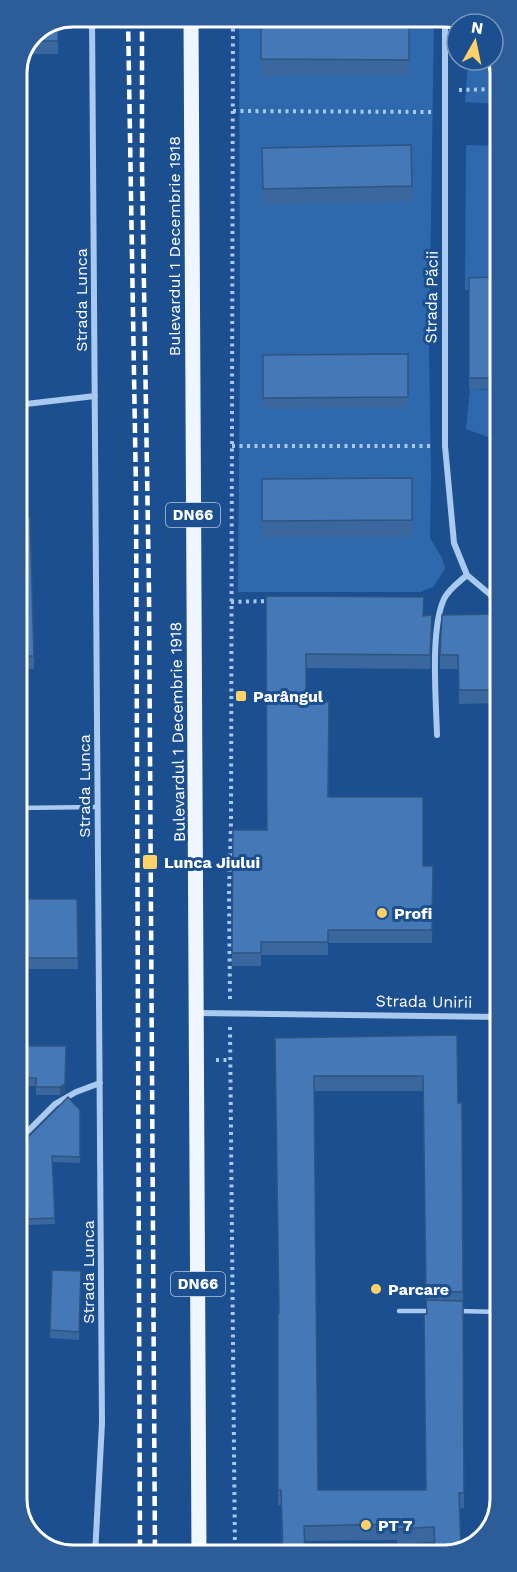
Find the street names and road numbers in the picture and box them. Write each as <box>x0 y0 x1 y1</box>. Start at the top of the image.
street label: Bulevardul 1 Decembrie 1918 <box>165 136 184 356</box>
street label: Strada Lunca <box>72 248 91 352</box>
street label: Strada Păcii <box>421 250 442 344</box>
road number: DN66 <box>166 503 220 527</box>
street label: Bulevardul 1 Decembrie 1918 <box>166 622 189 842</box>
street label: Strada Lunca <box>75 734 94 838</box>
street label: Strada Unirii <box>375 991 473 1012</box>
street label: Strada Lunca <box>79 1220 98 1324</box>
road number: DN66 <box>171 1272 225 1296</box>

